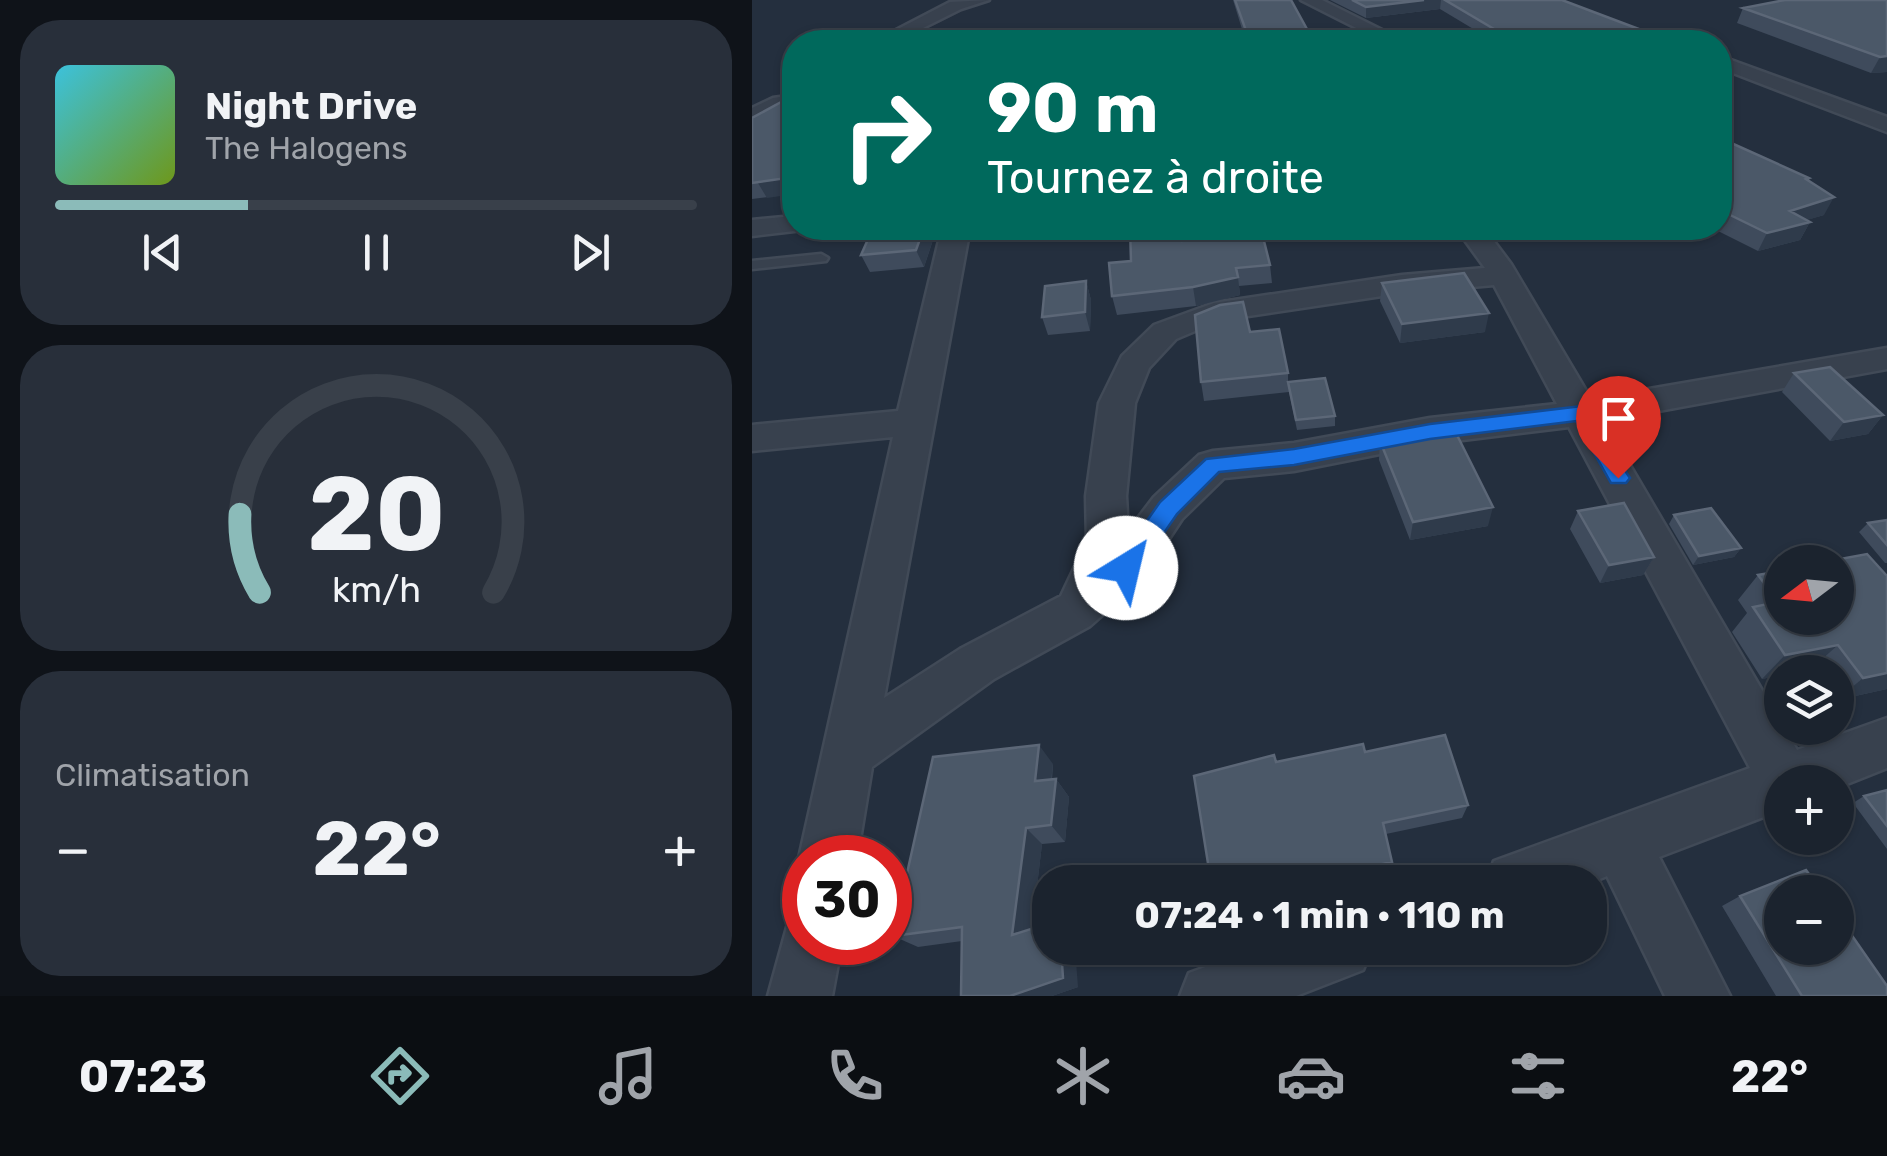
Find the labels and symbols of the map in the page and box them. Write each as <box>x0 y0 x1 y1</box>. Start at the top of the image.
pin <box>1576 376 1661 479</box>
position arrow <box>1074 516 1178 620</box>
north arrow <box>1764 545 1854 635</box>
speed limit sign: 30 <box>782 835 912 965</box>

